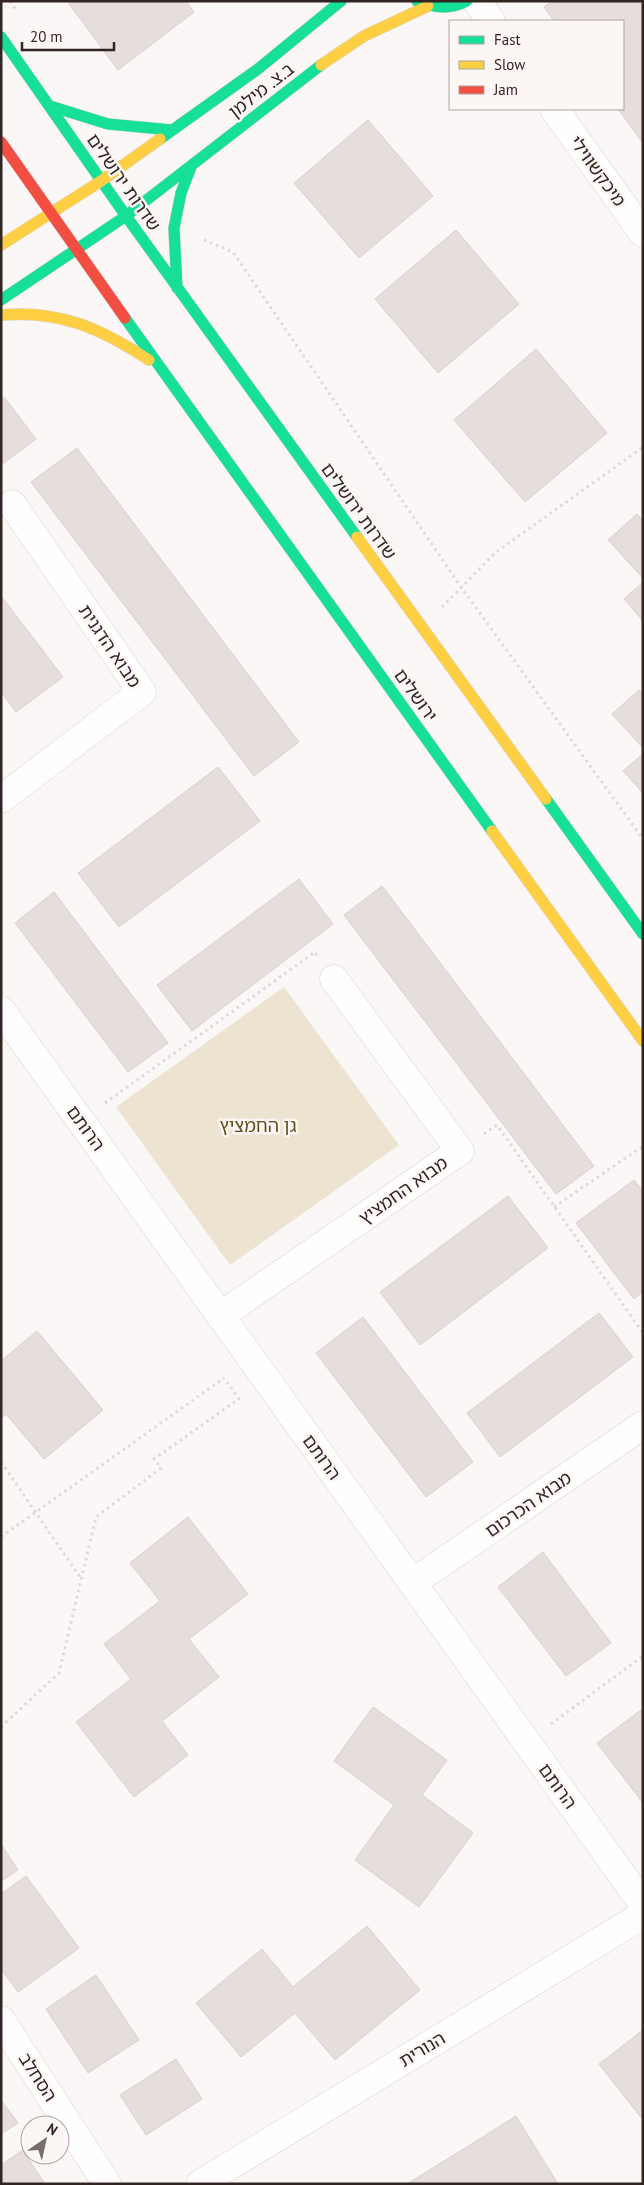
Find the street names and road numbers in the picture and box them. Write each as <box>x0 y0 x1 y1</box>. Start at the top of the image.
street label: ב.צ. מילמן <box>224 57 298 123</box>
street label: שדרות ירושלים <box>82 129 166 235</box>
street label: מיכקשווילי <box>565 131 631 211</box>
street label: שדרות ירושלים <box>316 458 402 564</box>
street label: מבוא הדגנית <box>74 600 146 692</box>
street label: ירושלים <box>389 664 443 726</box>
street label: הרותם <box>62 1101 110 1155</box>
street label: מבוא החמציץ <box>354 1151 452 1229</box>
street label: הרותם <box>298 1430 346 1484</box>
street label: מבוא הכרכום <box>480 1466 576 1542</box>
street label: הרותם <box>534 1759 582 1813</box>
street label: הנורית <box>395 2026 449 2072</box>
street label: הסחלב <box>14 2048 62 2106</box>

